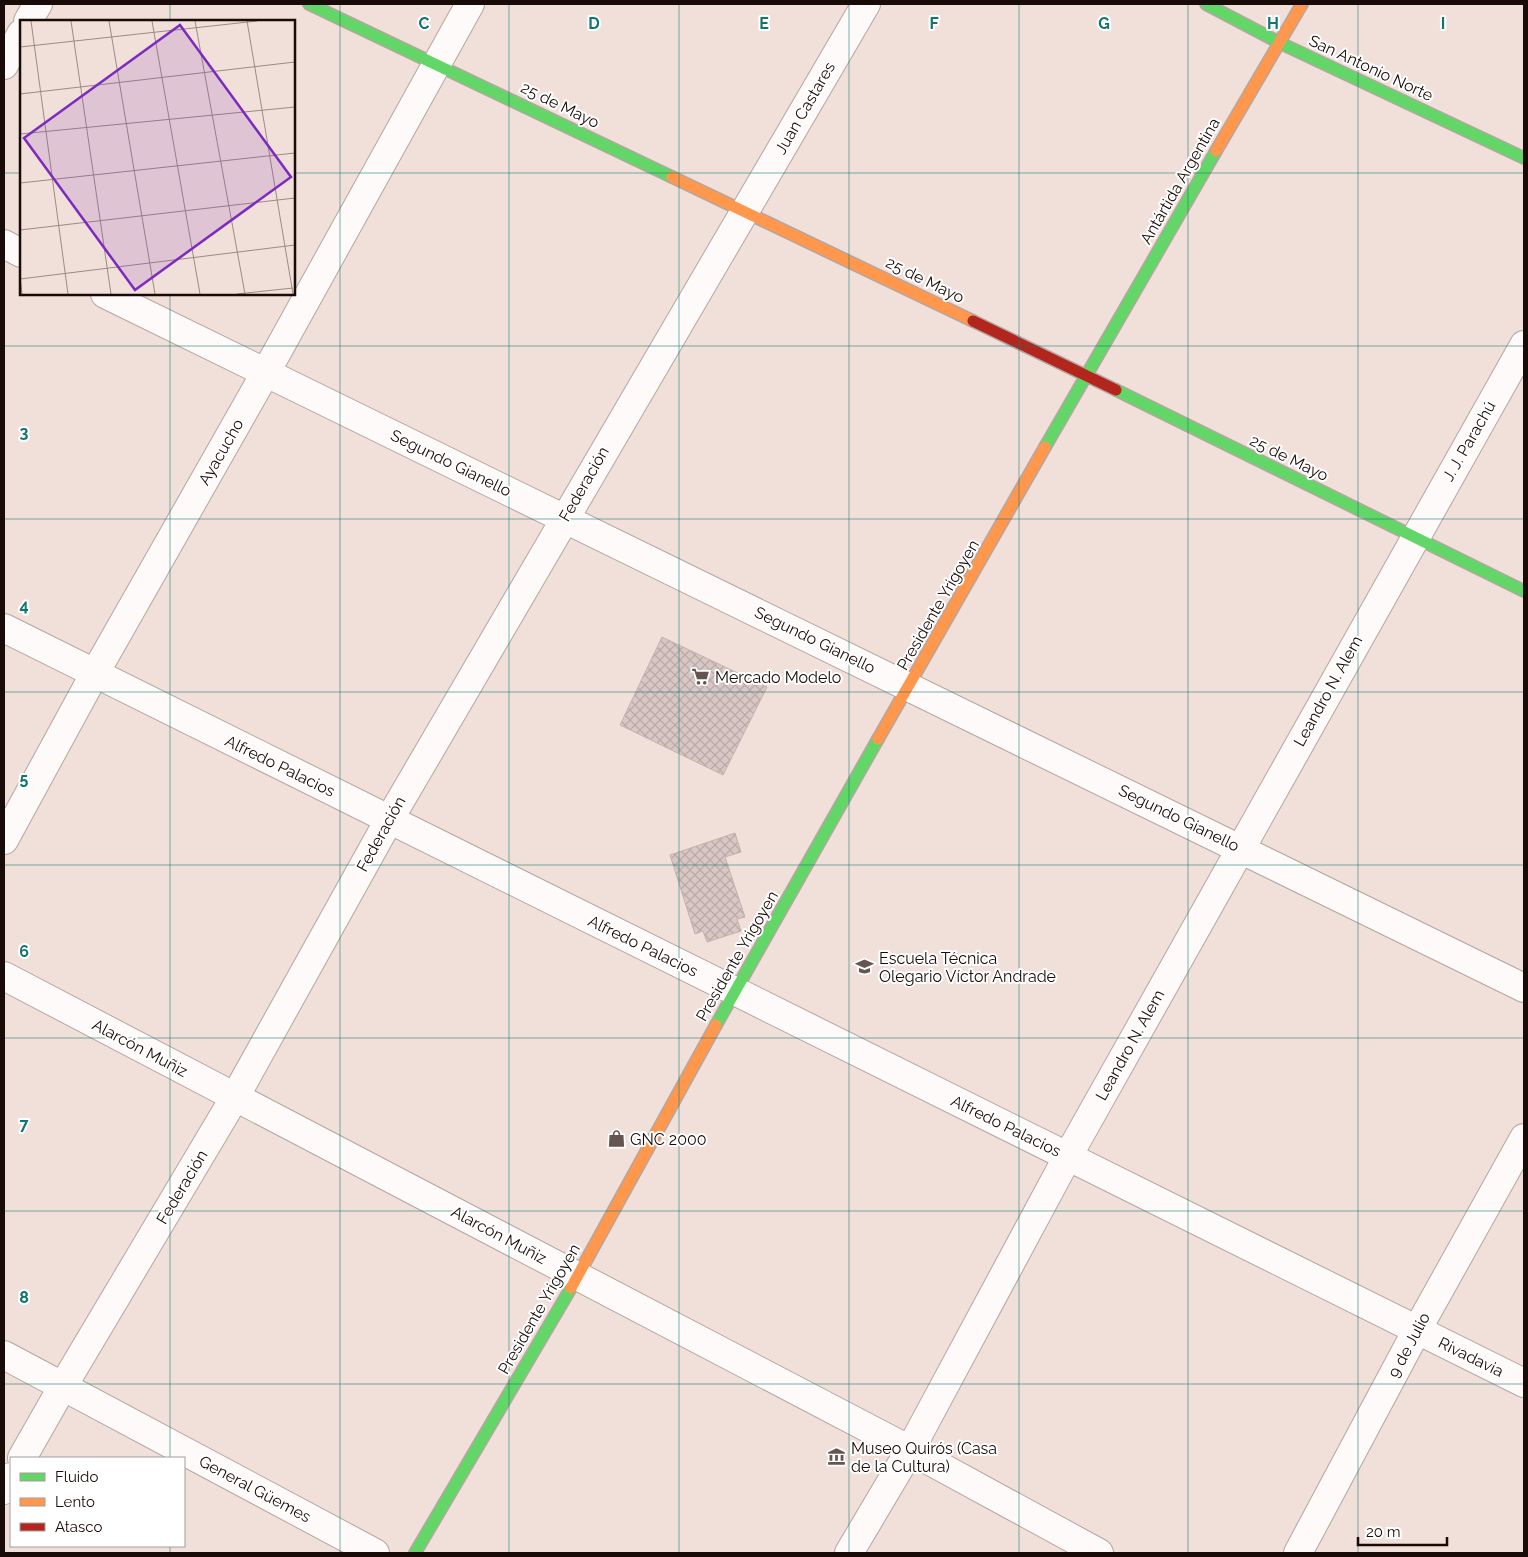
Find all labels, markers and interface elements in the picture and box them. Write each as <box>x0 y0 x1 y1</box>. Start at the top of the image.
text: C <box>419 14 430 33</box>
text: D <box>588 14 600 33</box>
text: E <box>759 14 769 33</box>
text: F <box>929 14 939 33</box>
text: G <box>1098 14 1110 33</box>
text: H <box>1267 14 1279 33</box>
text: I <box>1441 14 1445 33</box>
inset map <box>20 20 295 295</box>
street label: San Antonio Norte <box>1306 31 1436 105</box>
street label: Juan Castares <box>771 58 839 157</box>
street label: 25 de Mayo <box>518 78 602 132</box>
street label: Antártida Argentina <box>1136 115 1224 247</box>
street label: 25 de Mayo <box>883 253 967 307</box>
street label: J. J. Parachú <box>1438 398 1500 484</box>
street label: Ayacucho <box>194 415 248 489</box>
text: 3 <box>20 423 29 442</box>
street label: Segundo Gianello <box>388 426 514 500</box>
street label: 25 de Mayo <box>1247 431 1331 485</box>
street label: Federación <box>555 443 613 525</box>
street label: Presidente Yrigoyen <box>893 536 983 674</box>
text: 4 <box>19 596 29 615</box>
street label: Segundo Gianello <box>752 603 878 677</box>
street label: Leandro N. Alem <box>1290 632 1366 750</box>
supermarket icon: Mercado Modelo <box>691 667 711 687</box>
place label: Mercado Modelo <box>715 668 841 687</box>
street label: Alfredo Palacios <box>222 731 338 801</box>
text: 5 <box>20 769 29 788</box>
street label: Segundo Gianello <box>1116 781 1242 855</box>
street label: Federación <box>353 793 409 875</box>
street label: Presidente Yrigoyen <box>692 887 782 1025</box>
street label: Alfredo Palacios <box>585 911 701 981</box>
text: 6 <box>19 942 29 961</box>
place label: Escuela Técnica Olegario Víctor Andrade <box>879 949 1056 986</box>
school or university icon: Escuela Técnica Olegario Víctor Andrade <box>855 957 875 977</box>
street label: Leandro N. Alem <box>1092 986 1168 1104</box>
street label: Alarcón Muñiz <box>89 1015 191 1081</box>
street label: Alfredo Palacios <box>948 1091 1064 1161</box>
text: 7 <box>20 1115 29 1134</box>
shop icon: GNC 2000 <box>606 1129 626 1149</box>
place label: GNC 2000 <box>630 1130 707 1149</box>
street label: Federación <box>152 1147 212 1227</box>
street label: Alarcón Muñiz <box>448 1202 550 1268</box>
street label: Presidente Yrigoyen <box>494 1240 584 1378</box>
text: 8 <box>19 1288 29 1307</box>
street label: 9 de Julio <box>1384 1309 1434 1381</box>
street label: Rivadavia <box>1435 1333 1507 1381</box>
place label: Museo Quirós (Casa de la Cultura) <box>851 1439 997 1476</box>
museum icon: Museo Quirós (Casa de la Cultura) <box>827 1447 847 1467</box>
street label: General Güemes <box>196 1452 314 1527</box>
legend <box>10 1457 185 1547</box>
text: Fluido <box>55 1468 98 1486</box>
text: Lento <box>55 1493 95 1511</box>
scale bar <box>1358 1514 1447 1546</box>
text: Atasco <box>55 1518 102 1536</box>
text: 20 m <box>1366 1523 1401 1541</box>

